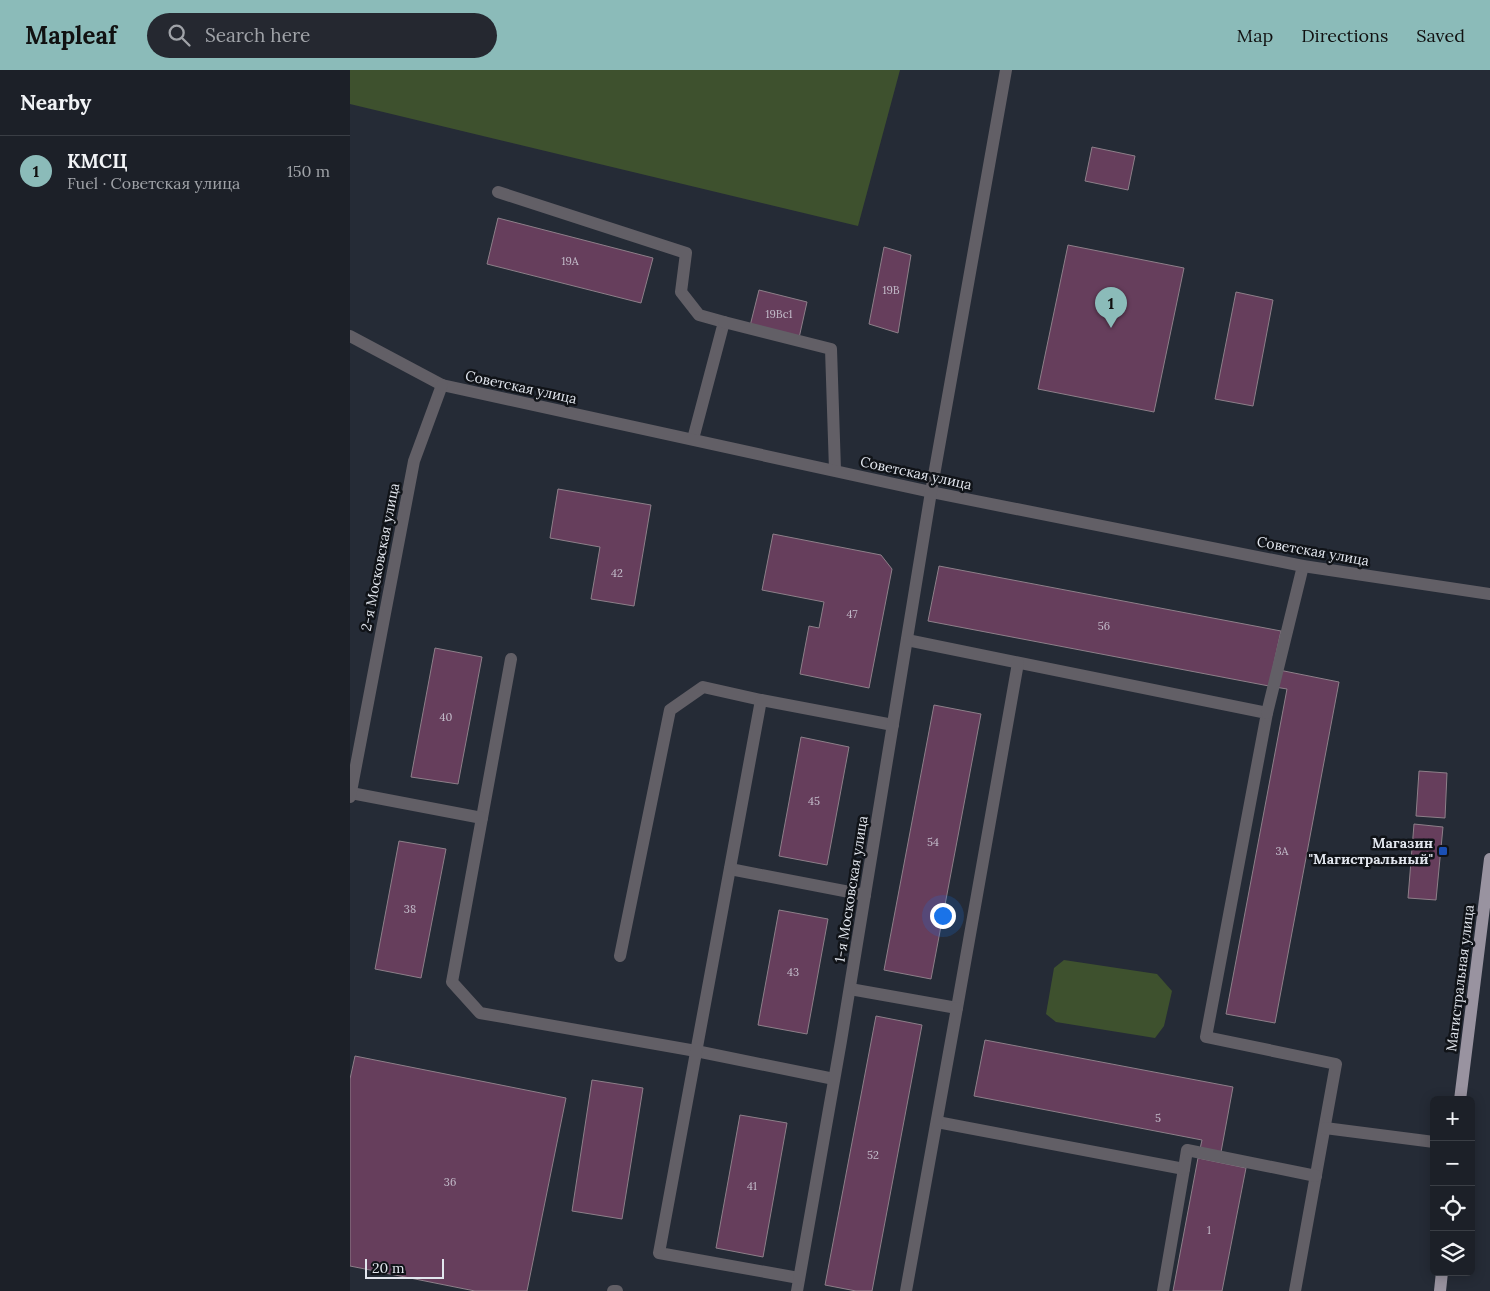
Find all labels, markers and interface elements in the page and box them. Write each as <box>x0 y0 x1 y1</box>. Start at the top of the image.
search box <box>147 13 497 58</box>
text: Mapleaf <box>25 20 117 51</box>
icon: search <box>165 21 193 49</box>
text: Search here <box>205 23 310 47</box>
text: Map <box>1237 24 1273 47</box>
text: Directions <box>1301 24 1388 47</box>
text: Saved <box>1416 24 1465 47</box>
text: Nearby <box>20 89 91 116</box>
text: КМСЦ <box>67 149 128 173</box>
text: 1 <box>33 161 39 181</box>
text: 150 m <box>287 161 330 181</box>
text: Fuel · Советская улица <box>67 173 240 193</box>
house number: 19А <box>561 254 580 268</box>
house number: 19В <box>882 283 900 297</box>
pin: 1 <box>1095 287 1127 328</box>
house number: 19Вс1 <box>765 307 793 321</box>
street label: Советская улица <box>464 366 578 408</box>
street label: Советская улица <box>859 452 973 494</box>
street label: 2-я Московская улица <box>357 481 403 633</box>
street label: Советская улица <box>1256 532 1370 570</box>
house number: 42 <box>611 566 623 580</box>
house number: 47 <box>846 607 858 621</box>
house number: 56 <box>1098 619 1110 633</box>
house number: 40 <box>440 710 453 724</box>
house number: 45 <box>808 794 820 808</box>
street label: 1-я Московская улица <box>831 814 871 964</box>
place label: Магазин "Магистральный" <box>1309 834 1433 868</box>
house number: 54 <box>927 835 939 849</box>
house number: 3А <box>1275 844 1290 858</box>
marker: Магазин "Магистральный" <box>1437 845 1449 857</box>
house number: 38 <box>404 902 416 916</box>
your location <box>930 903 956 929</box>
street label: Магистральная улица <box>1442 904 1478 1052</box>
house number: 43 <box>787 965 799 979</box>
map controls <box>1430 1096 1475 1276</box>
button: + <box>1430 1096 1475 1141</box>
house number: 5 <box>1155 1111 1161 1125</box>
button: − <box>1430 1141 1475 1186</box>
house number: 52 <box>867 1148 879 1162</box>
house number: 36 <box>444 1175 456 1189</box>
house number: 41 <box>747 1179 757 1193</box>
button: locate <box>1430 1186 1475 1231</box>
house number: 1 <box>1207 1223 1211 1237</box>
button: layers <box>1430 1231 1475 1276</box>
scale bar <box>365 1256 444 1279</box>
text: 20 m <box>372 1259 404 1277</box>

